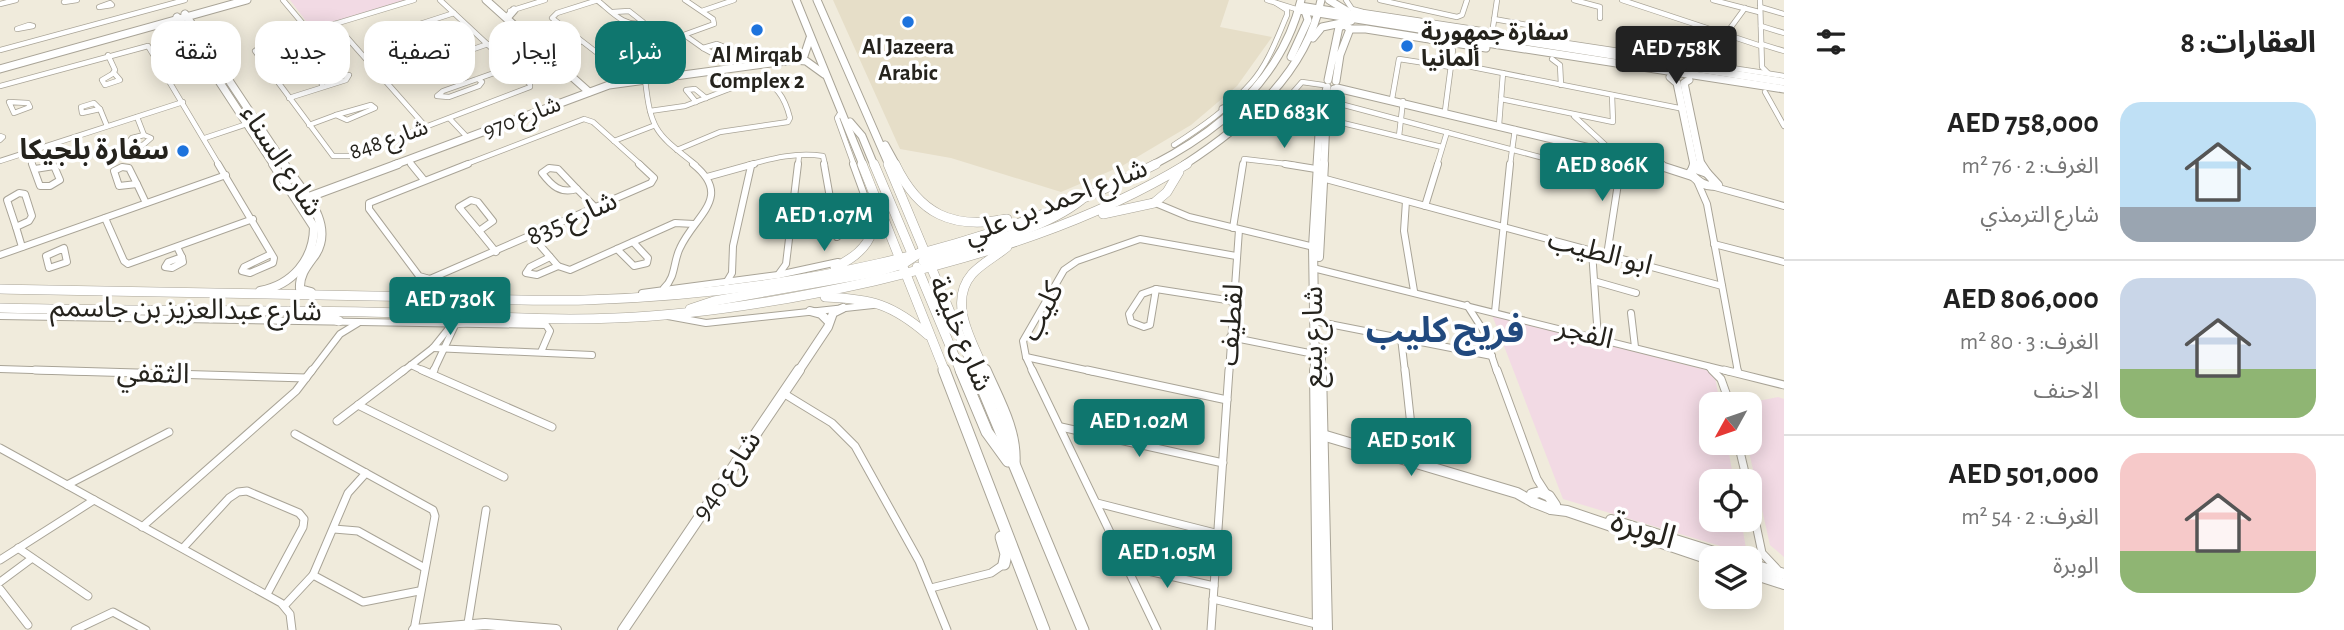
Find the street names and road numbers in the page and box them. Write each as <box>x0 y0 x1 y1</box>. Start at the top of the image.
street label: شارع 970 <box>480 93 565 147</box>
street label: شارع السناء <box>231 100 327 224</box>
street label: شارع 848 <box>347 116 433 168</box>
street label: شارع احمد بن علي <box>961 154 1153 255</box>
street label: شارع 835 <box>523 187 623 256</box>
street label: ابو الطيب <box>1544 226 1655 281</box>
street label: شارع خليفة <box>919 272 997 398</box>
street label: كليب <box>1017 278 1069 346</box>
street label: لقطيف <box>1215 283 1249 367</box>
street label: شارع ينبع <box>1300 286 1333 388</box>
street label: شارع عبدالعزيز بن جاسمم <box>50 294 322 332</box>
street label: الفجر <box>1553 313 1616 355</box>
street label: الثقفي <box>116 359 190 395</box>
street label: شارع 940 <box>687 426 771 528</box>
street label: الوبرة <box>1606 505 1679 556</box>

